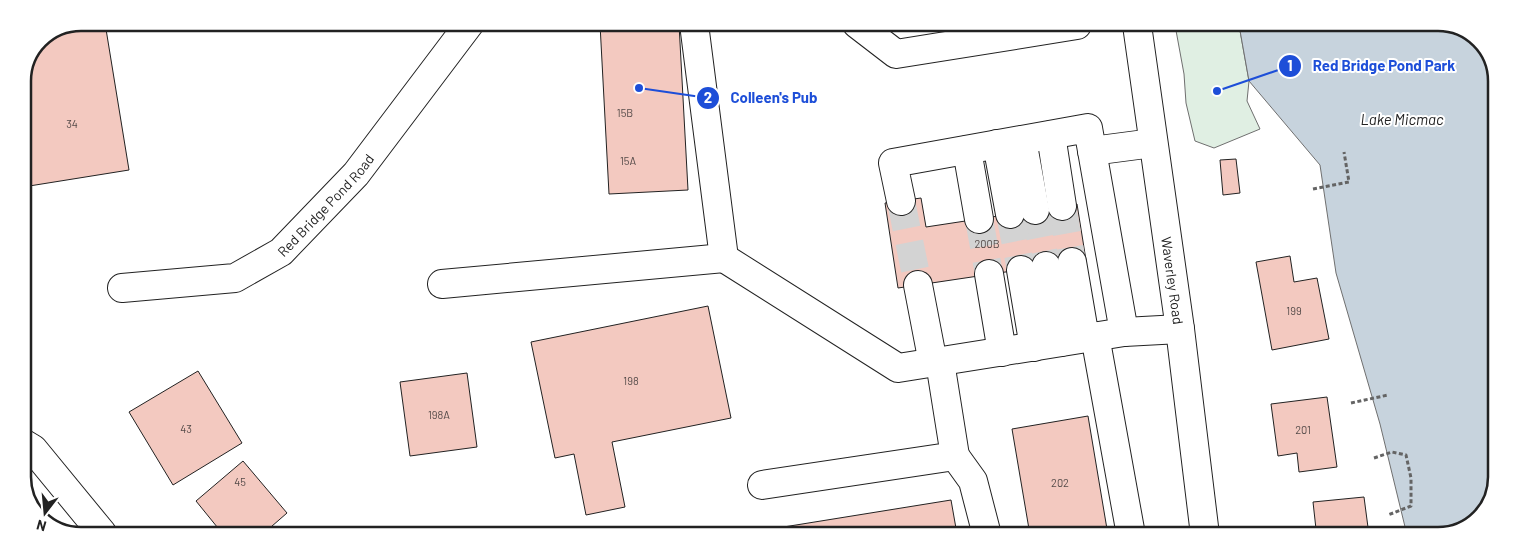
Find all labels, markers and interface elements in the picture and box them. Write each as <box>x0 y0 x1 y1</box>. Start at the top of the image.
callout: Red Bridge Pond Park <box>1278 51 1465 81</box>
text: 1 <box>1287 56 1293 74</box>
text: Red Bridge Pond Park <box>1313 56 1455 74</box>
callout: Colleen's Pub <box>696 83 828 113</box>
text: 2 <box>704 88 712 106</box>
text: Colleen's Pub <box>730 88 818 106</box>
house number: 15B <box>617 106 633 119</box>
water label: Lake Micmac <box>1360 110 1444 128</box>
house number: 34 <box>66 117 78 130</box>
street label: Red Bridge Pond Road <box>273 150 377 260</box>
house number: 15A <box>620 154 636 167</box>
street label: Waverley Road <box>1159 235 1188 325</box>
house number: 200B <box>974 237 1000 250</box>
house number: 199 <box>1286 304 1302 317</box>
house number: 198 <box>623 374 639 387</box>
house number: 198A <box>428 408 450 421</box>
house number: 43 <box>180 422 192 435</box>
house number: 201 <box>1295 423 1311 436</box>
house number: 45 <box>234 475 246 488</box>
house number: 202 <box>1051 476 1069 489</box>
north arrow <box>20 488 70 538</box>
text: N <box>34 517 48 535</box>

